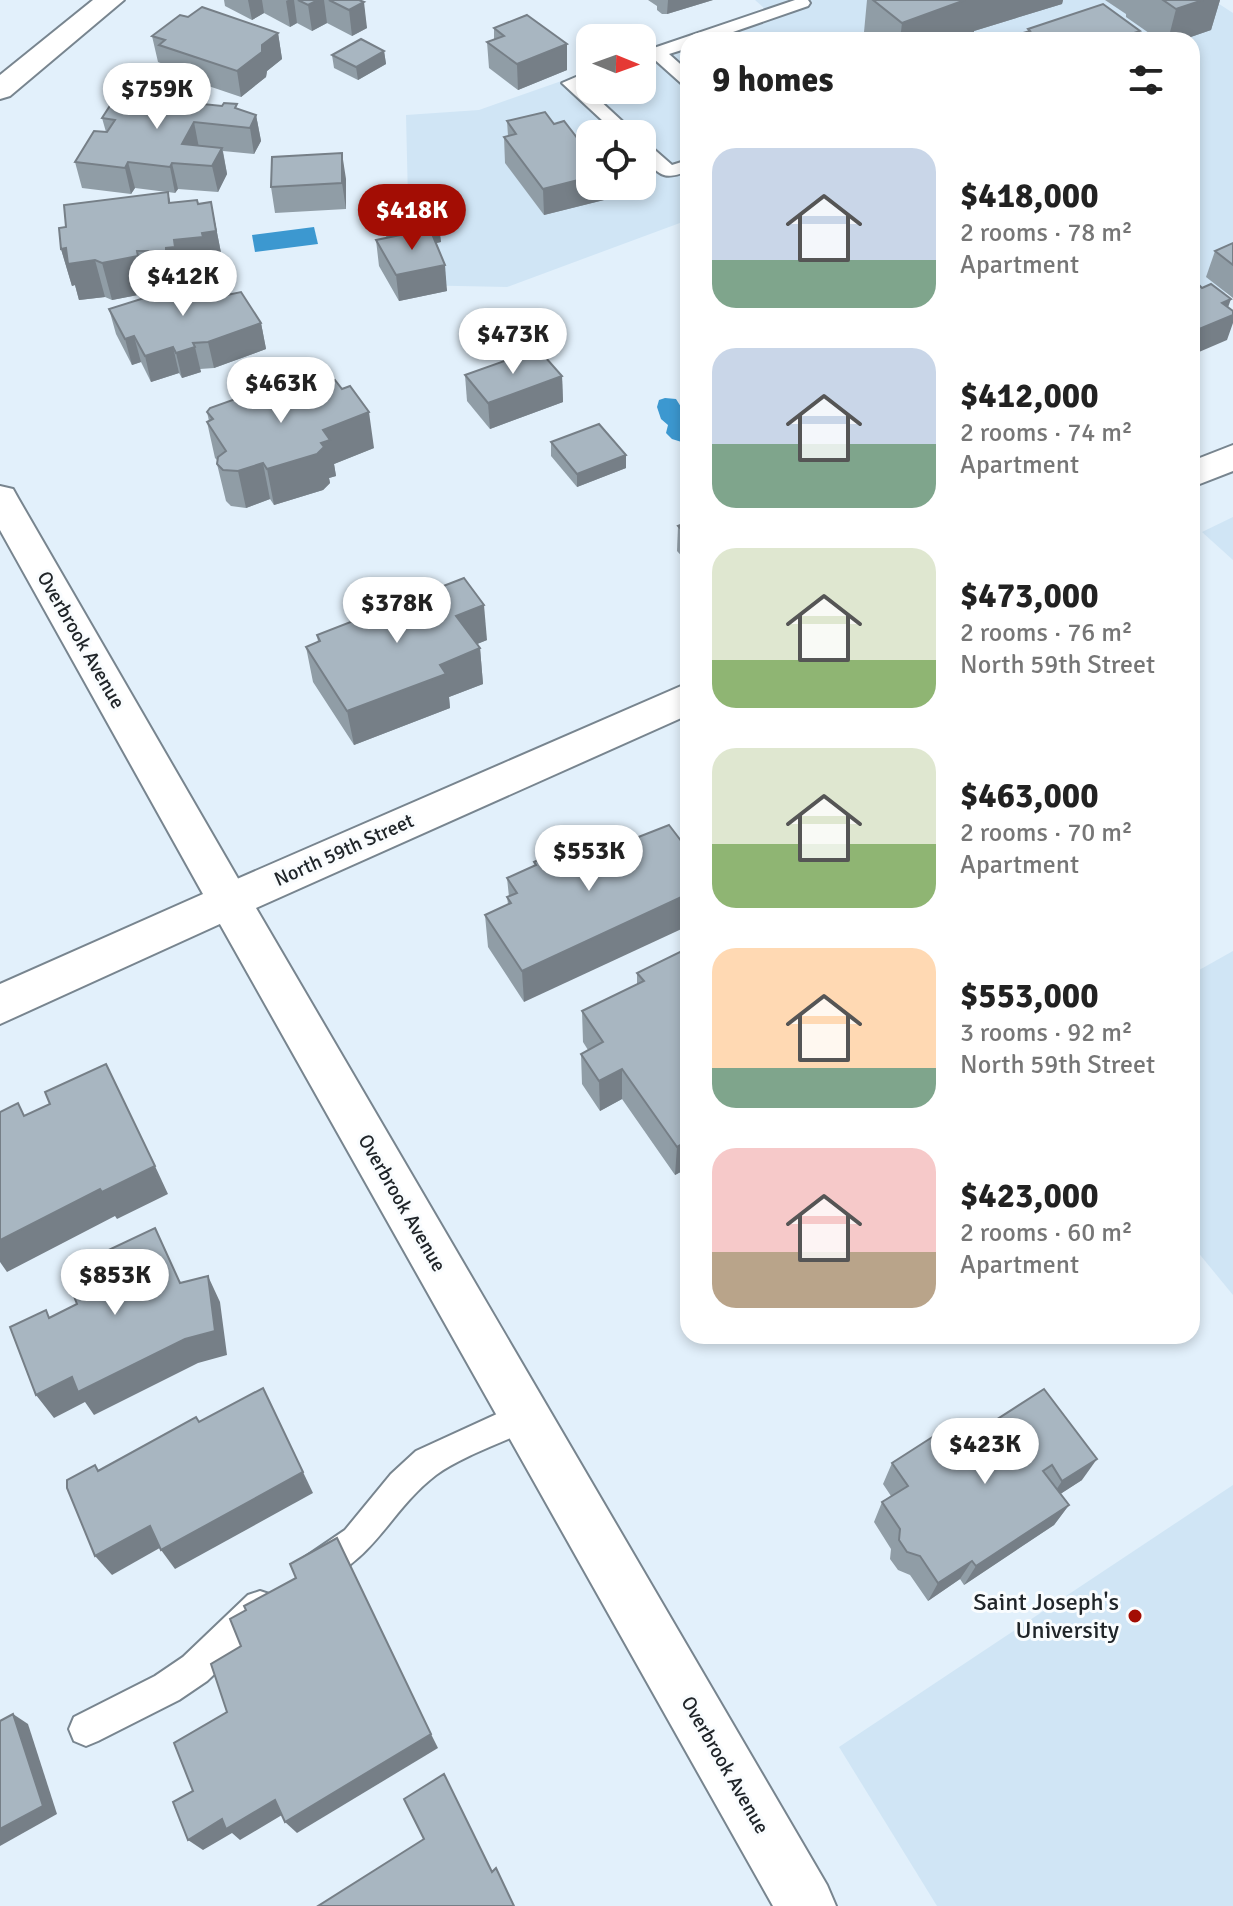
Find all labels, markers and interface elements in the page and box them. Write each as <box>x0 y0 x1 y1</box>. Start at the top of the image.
north arrow <box>576 24 656 104</box>
map controls <box>576 24 656 200</box>
icon: filters <box>1124 58 1168 102</box>
text: 9 homes <box>712 59 833 101</box>
pin: $759K <box>101 63 213 131</box>
text: $759K <box>121 73 193 105</box>
button: locate <box>576 120 656 200</box>
text: $418,000 <box>960 175 1099 217</box>
icon: home <box>776 180 872 276</box>
pin: $418K <box>356 184 468 252</box>
text: $418K <box>376 194 448 226</box>
text: 2 rooms · 78 m² <box>960 217 1133 249</box>
text: Apartment <box>960 249 1079 281</box>
pin: $412K <box>127 250 239 318</box>
text: $412K <box>147 260 219 292</box>
pin: $473K <box>457 308 569 376</box>
text: $473K <box>477 318 549 350</box>
pin: $463K <box>225 357 337 425</box>
text: $463K <box>245 367 317 399</box>
text: $412,000 <box>960 375 1099 417</box>
icon: home <box>776 380 872 476</box>
text: 2 rooms · 74 m² <box>960 417 1133 449</box>
text: Apartment <box>960 449 1079 481</box>
street label: Overbrook Avenue <box>32 567 130 713</box>
text: $473,000 <box>960 575 1099 617</box>
pin: $378K <box>341 577 453 645</box>
icon: home <box>776 580 872 676</box>
text: $378K <box>361 587 433 619</box>
text: 2 rooms · 76 m² <box>960 617 1133 649</box>
text: North 59th Street <box>960 649 1155 681</box>
text: $463,000 <box>960 775 1099 817</box>
icon: home <box>776 780 872 876</box>
street label: North 59th Street <box>270 808 418 892</box>
text: 2 rooms · 70 m² <box>960 817 1133 849</box>
pin: $553K <box>533 825 645 893</box>
text: $553K <box>553 835 625 867</box>
text: Apartment <box>960 849 1079 881</box>
text: $553,000 <box>960 975 1099 1017</box>
icon: home <box>776 980 872 1076</box>
text: 3 rooms · 92 m² <box>960 1017 1133 1049</box>
text: North 59th Street <box>960 1049 1155 1081</box>
street label: Overbrook Avenue <box>353 1130 451 1276</box>
text: $423,000 <box>960 1175 1099 1217</box>
icon: home <box>776 1180 872 1276</box>
text: 2 rooms · 60 m² <box>960 1217 1133 1249</box>
pin: $853K <box>59 1249 171 1317</box>
text: Apartment <box>960 1249 1079 1281</box>
text: $853K <box>79 1259 151 1291</box>
pin: $423K <box>929 1418 1041 1486</box>
text: $423K <box>949 1428 1021 1460</box>
place label: Saint Joseph's University <box>973 1587 1119 1645</box>
marker: Saint Joseph's University <box>1126 1607 1144 1625</box>
street label: Overbrook Avenue <box>676 1692 774 1838</box>

